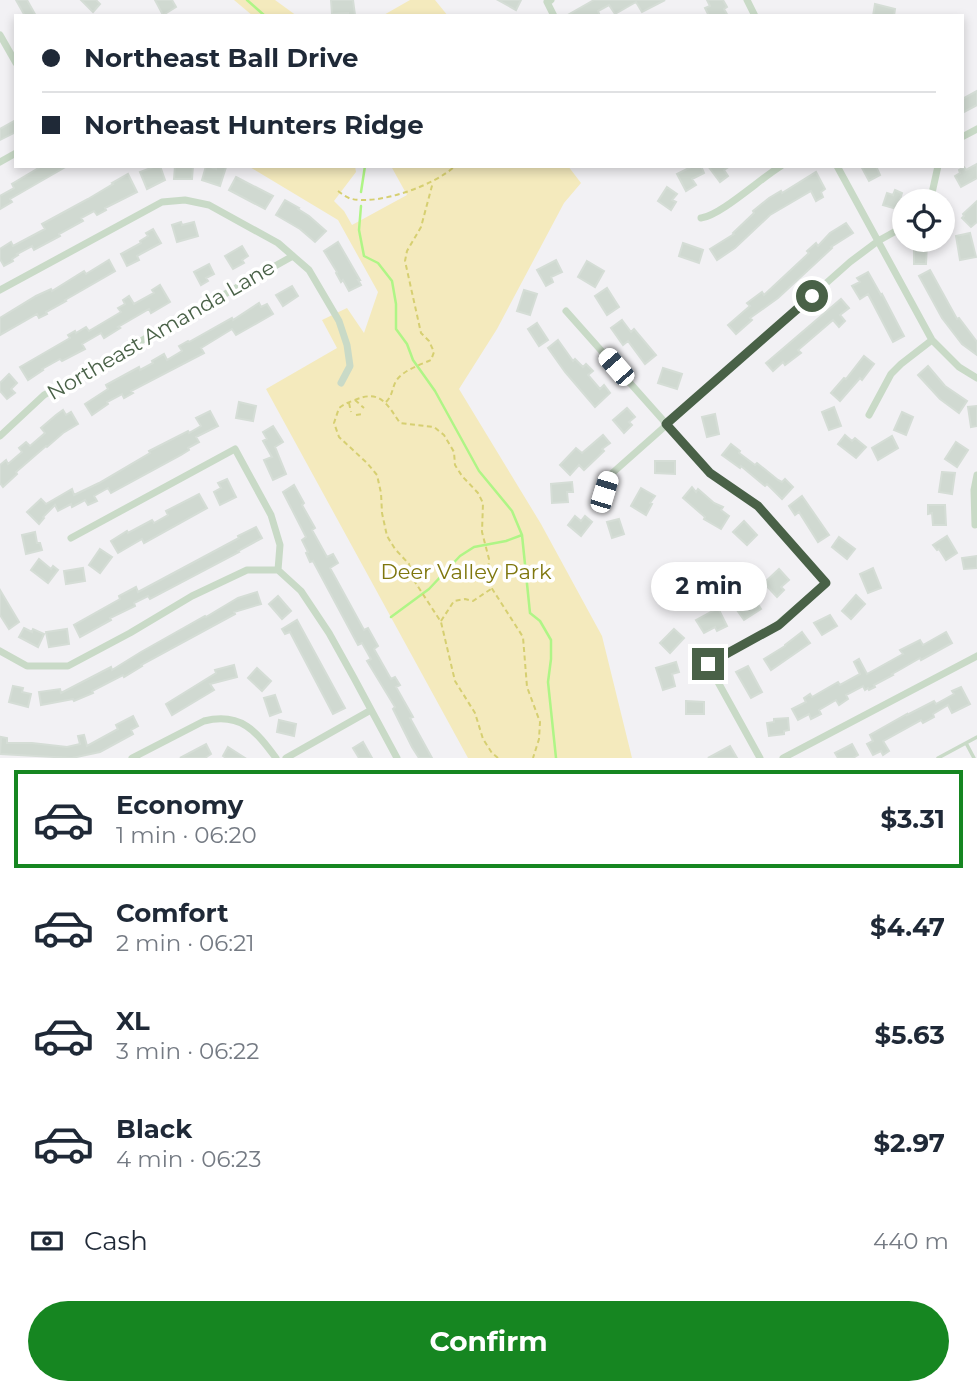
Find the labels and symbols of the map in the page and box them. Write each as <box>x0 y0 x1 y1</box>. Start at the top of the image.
street label: Northeast Amanda Lane <box>43 254 279 405</box>
route start <box>796 280 828 312</box>
car <box>595 344 638 390</box>
car <box>588 469 621 515</box>
park label: Deer Valley Park <box>380 559 552 584</box>
callout: 2 min <box>650 562 766 612</box>
route end <box>692 648 724 680</box>

